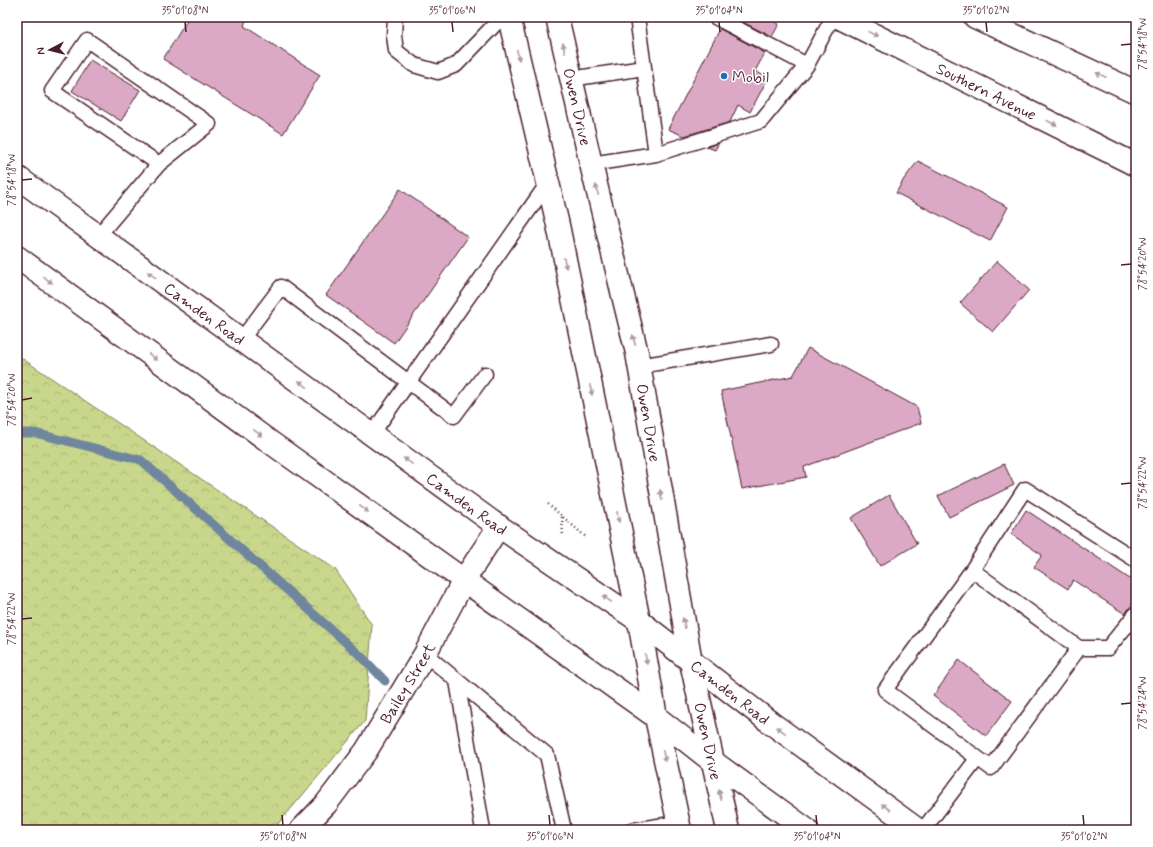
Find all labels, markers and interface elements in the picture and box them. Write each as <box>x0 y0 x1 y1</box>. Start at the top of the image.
text: 35°01'08"N <box>162 4 209 18</box>
text: 35°01'06"N <box>429 4 476 18</box>
text: 35°01'04"N <box>695 4 743 18</box>
text: 35°01'02"N <box>963 4 1010 18</box>
text: 78°54'18"W <box>1136 18 1150 70</box>
north arrow <box>30 30 70 70</box>
one-way arrow <box>867 31 879 37</box>
one-way arrow <box>560 42 566 54</box>
text: N <box>34 47 48 56</box>
one-way arrow <box>515 49 521 61</box>
street label: Southern Avenue <box>932 58 1040 126</box>
street label: Owen Drive <box>557 66 595 148</box>
place label: Mobil <box>732 67 769 88</box>
marker: Mobil <box>719 71 729 81</box>
one-way arrow <box>1095 72 1106 78</box>
one-way arrow <box>1046 120 1058 126</box>
text: 78°54'18"W <box>5 154 19 206</box>
one-way arrow <box>593 184 599 196</box>
text: 78°54'20"W <box>1136 238 1150 290</box>
one-way arrow <box>563 257 569 269</box>
one-way arrow <box>147 271 158 279</box>
one-way arrow <box>43 276 54 284</box>
street label: Camden Road <box>159 278 248 351</box>
one-way arrow <box>630 334 636 346</box>
one-way arrow <box>148 352 159 361</box>
text: 78°54'20"W <box>5 374 19 426</box>
one-way arrow <box>298 380 308 388</box>
street label: Owen Drive <box>631 382 665 464</box>
one-way arrow <box>589 384 595 396</box>
one-way arrow <box>253 429 264 437</box>
one-way arrow <box>403 456 414 465</box>
text: 78°54'22"W <box>1136 457 1150 509</box>
street label: Camden Road <box>422 468 511 541</box>
one-way arrow <box>658 489 664 501</box>
one-way arrow <box>359 505 369 513</box>
one-way arrow <box>615 511 621 524</box>
text: 78°54'22"W <box>5 593 19 645</box>
one-way arrow <box>601 595 612 603</box>
one-way arrow <box>681 617 687 629</box>
street label: Bailey Street <box>376 639 441 728</box>
one-way arrow <box>643 653 649 666</box>
street label: Camden Road <box>686 656 774 730</box>
text: 78°54'24"W <box>1136 677 1150 729</box>
street label: Owen Drive <box>688 701 726 782</box>
one-way arrow <box>776 726 787 735</box>
one-way arrow <box>661 749 667 762</box>
one-way arrow <box>717 789 723 801</box>
one-way arrow <box>881 803 892 811</box>
text: 35°01'08"N <box>260 830 307 844</box>
text: 35°01'06"N <box>527 830 574 844</box>
text: 35°01'04"N <box>793 830 841 844</box>
text: 35°01'02"N <box>1061 830 1108 844</box>

